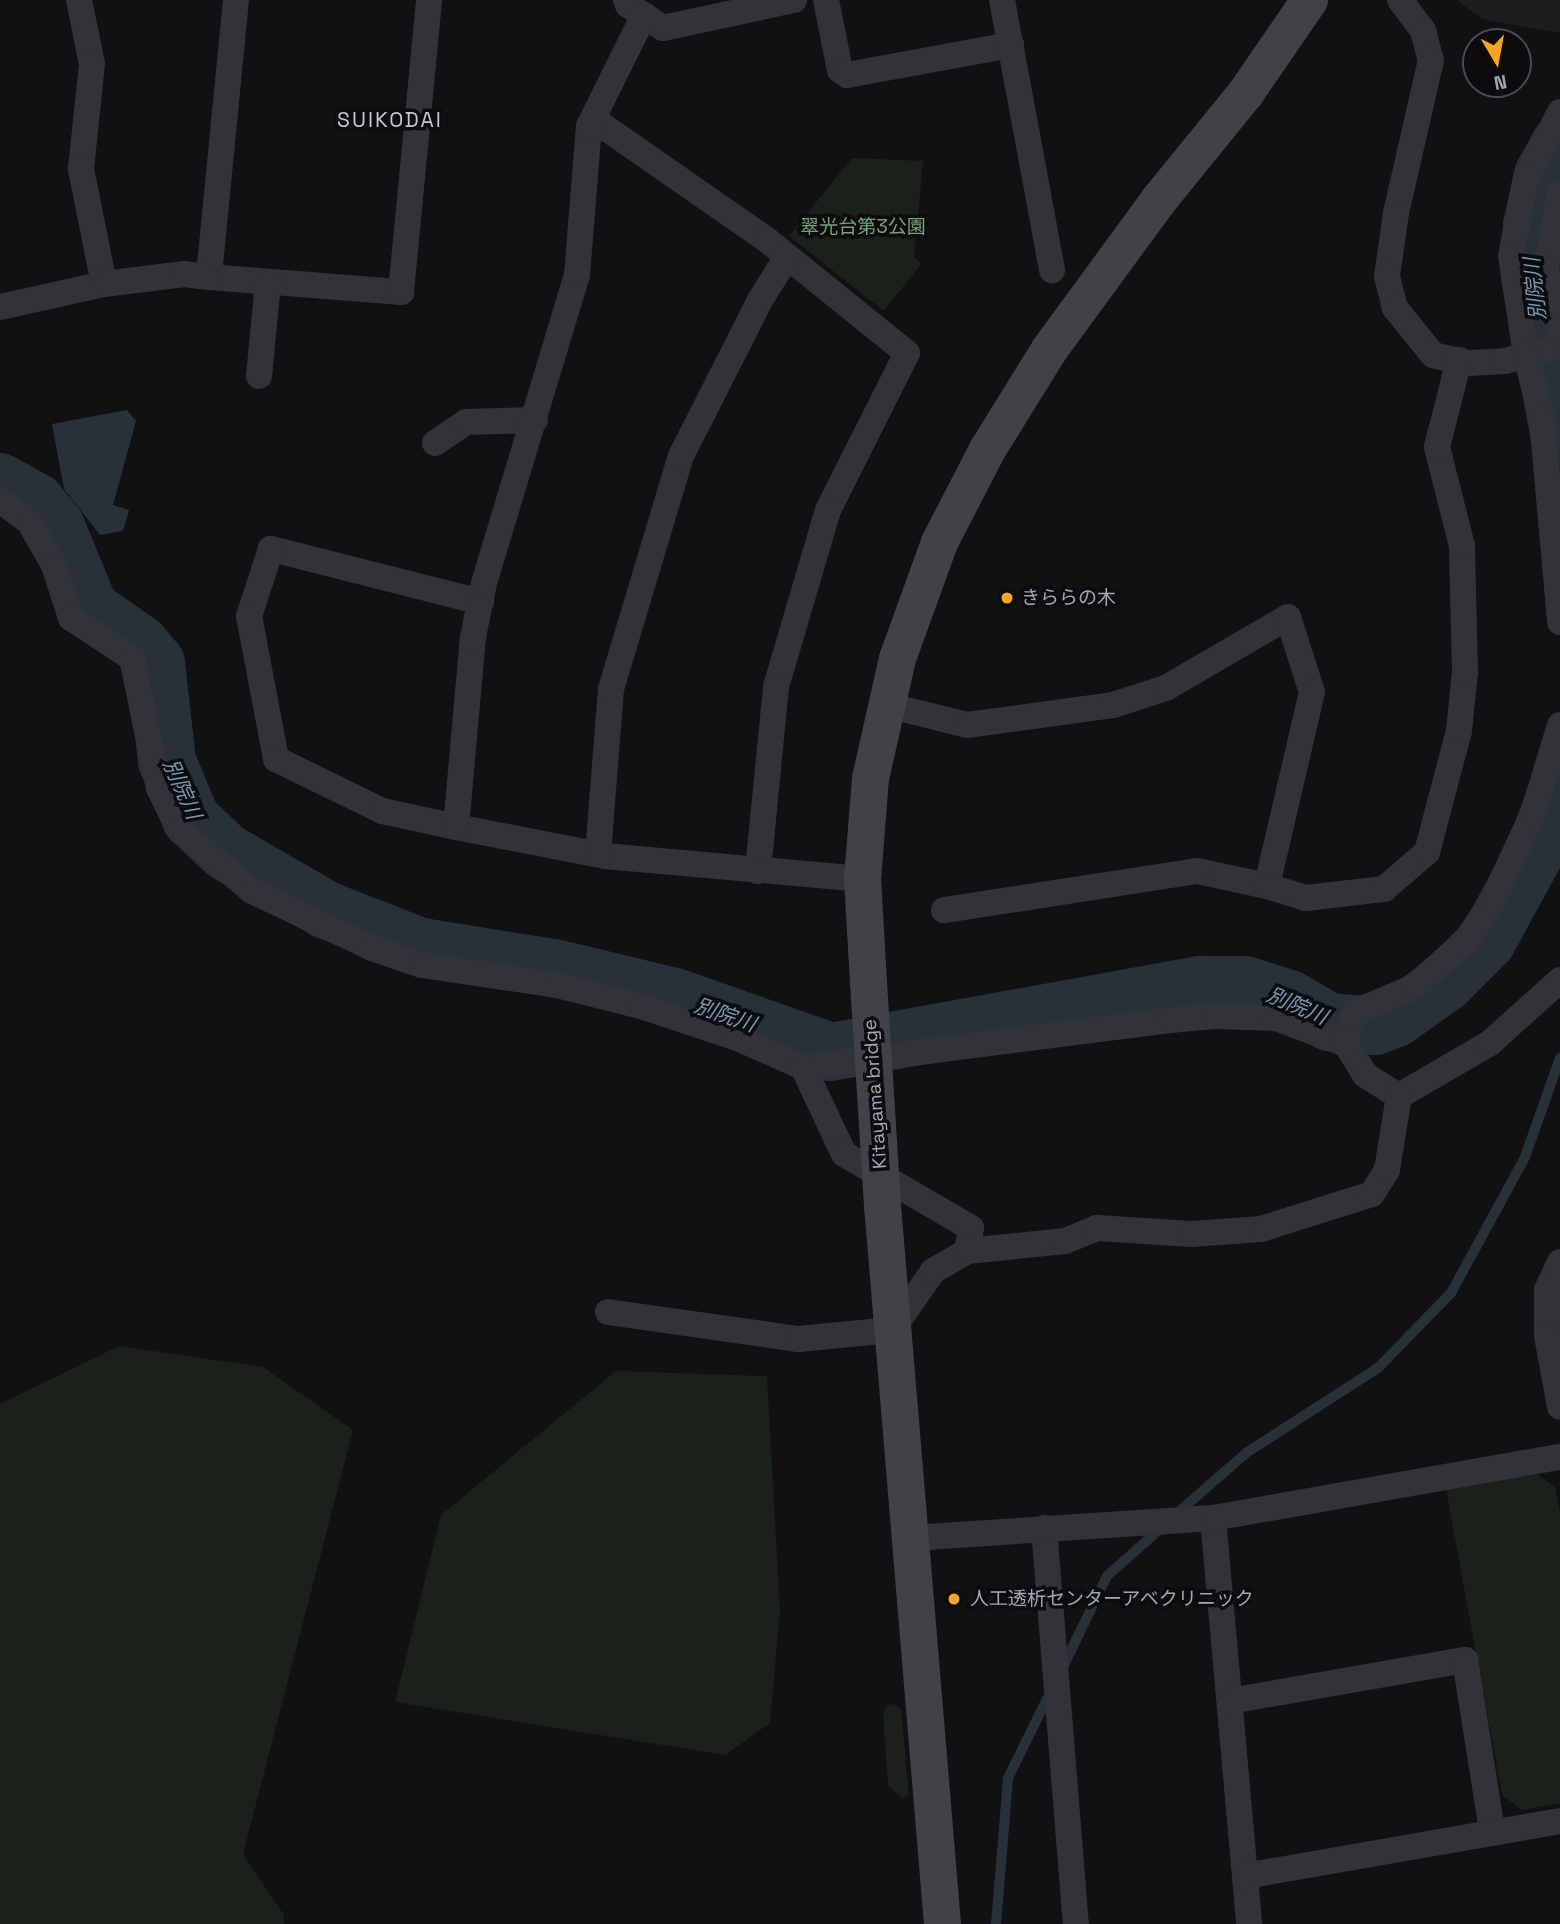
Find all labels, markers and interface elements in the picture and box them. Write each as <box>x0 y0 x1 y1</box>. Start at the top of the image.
north arrow <box>1462 28 1532 98</box>
text: N <box>1492 69 1509 96</box>
district label: SUIKODAI <box>338 107 442 133</box>
park label: 翠光台第3公園 <box>800 216 926 238</box>
water label: 別院川 <box>1519 256 1551 322</box>
place label: きららの木 <box>1021 587 1116 609</box>
marker: きららの木 <box>999 590 1015 606</box>
water label: 別院川 <box>158 755 206 823</box>
water label: 別院川 <box>1263 982 1331 1030</box>
water label: 別院川 <box>691 993 759 1037</box>
street label: Kitayama bridge <box>858 1018 892 1170</box>
place label: 人工透析センターアベクリニック <box>970 1588 1255 1610</box>
marker: 人工透析センターアベクリニック <box>944 1589 964 1609</box>

